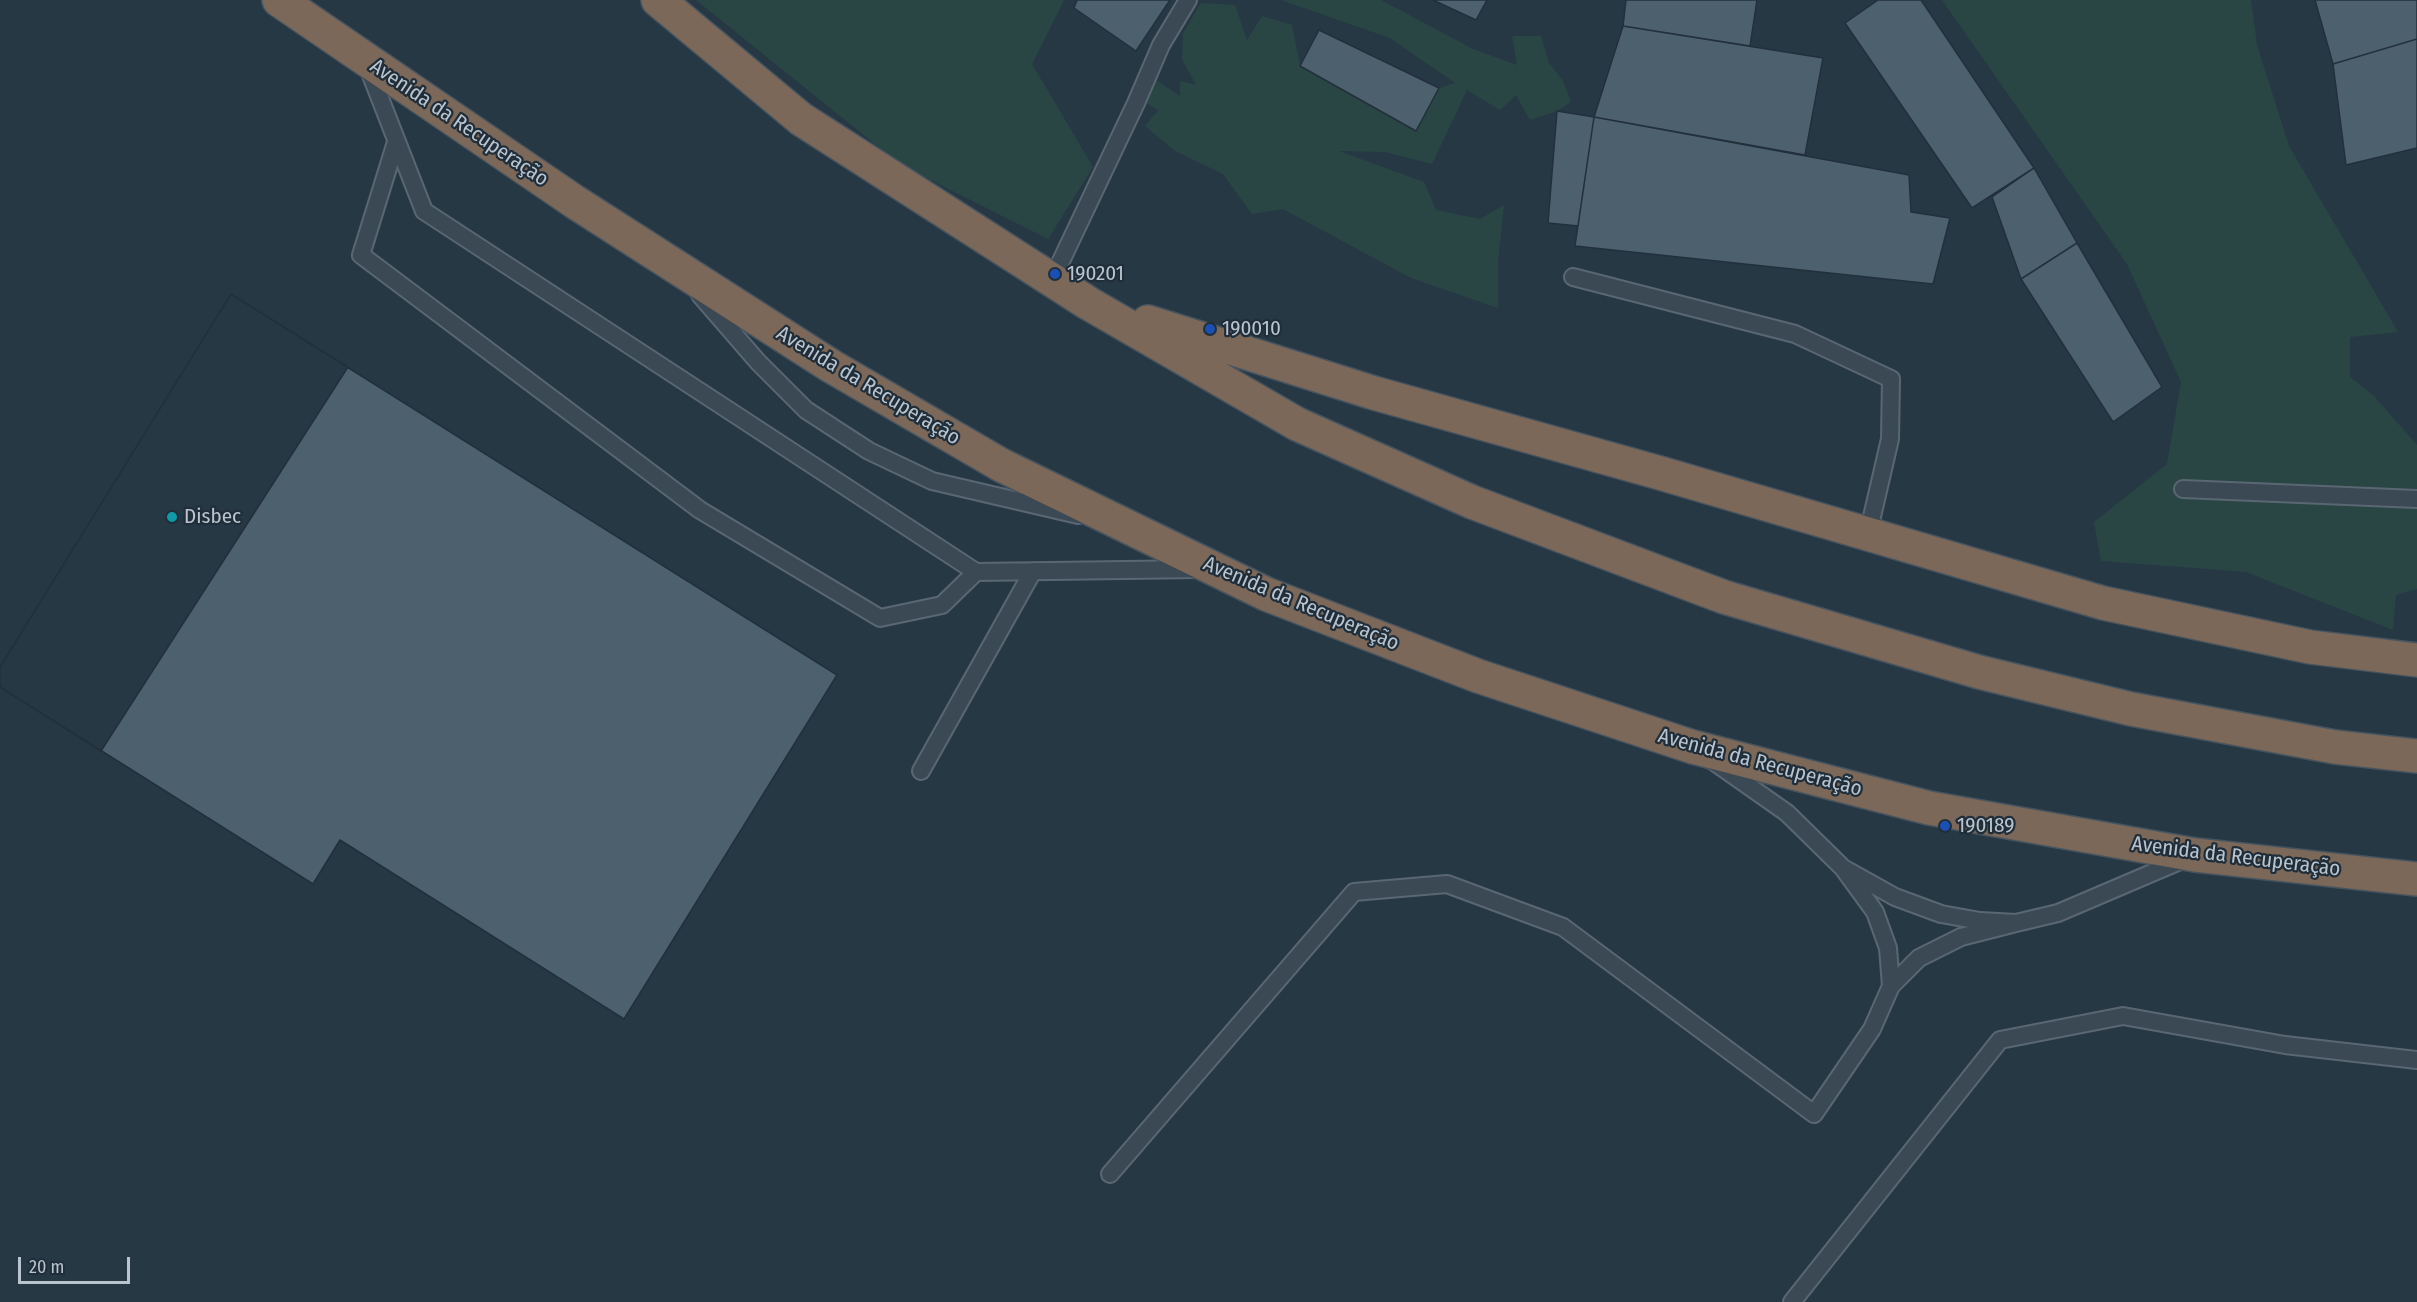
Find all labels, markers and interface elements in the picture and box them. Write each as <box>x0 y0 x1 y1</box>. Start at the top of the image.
street label: Avenida da Recuperação <box>365 54 553 192</box>
place label: 190201 <box>1067 261 1124 287</box>
marker: 190201 <box>1048 267 1062 281</box>
place label: 190010 <box>1222 316 1281 342</box>
street label: Avenida da Recuperação <box>772 321 964 451</box>
marker: 190010 <box>1203 322 1217 336</box>
place label: Disbec <box>184 504 241 530</box>
marker: Disbec <box>165 510 179 524</box>
street label: Avenida da Recuperação <box>1199 551 1403 657</box>
street label: Avenida da Recuperação <box>1655 724 1865 802</box>
place label: 190189 <box>1957 813 2014 839</box>
marker: 190189 <box>1938 819 1952 833</box>
street label: Avenida da Recuperação <box>2130 832 2342 882</box>
scale bar <box>21 1245 134 1283</box>
text: 20 m <box>29 1256 64 1278</box>

